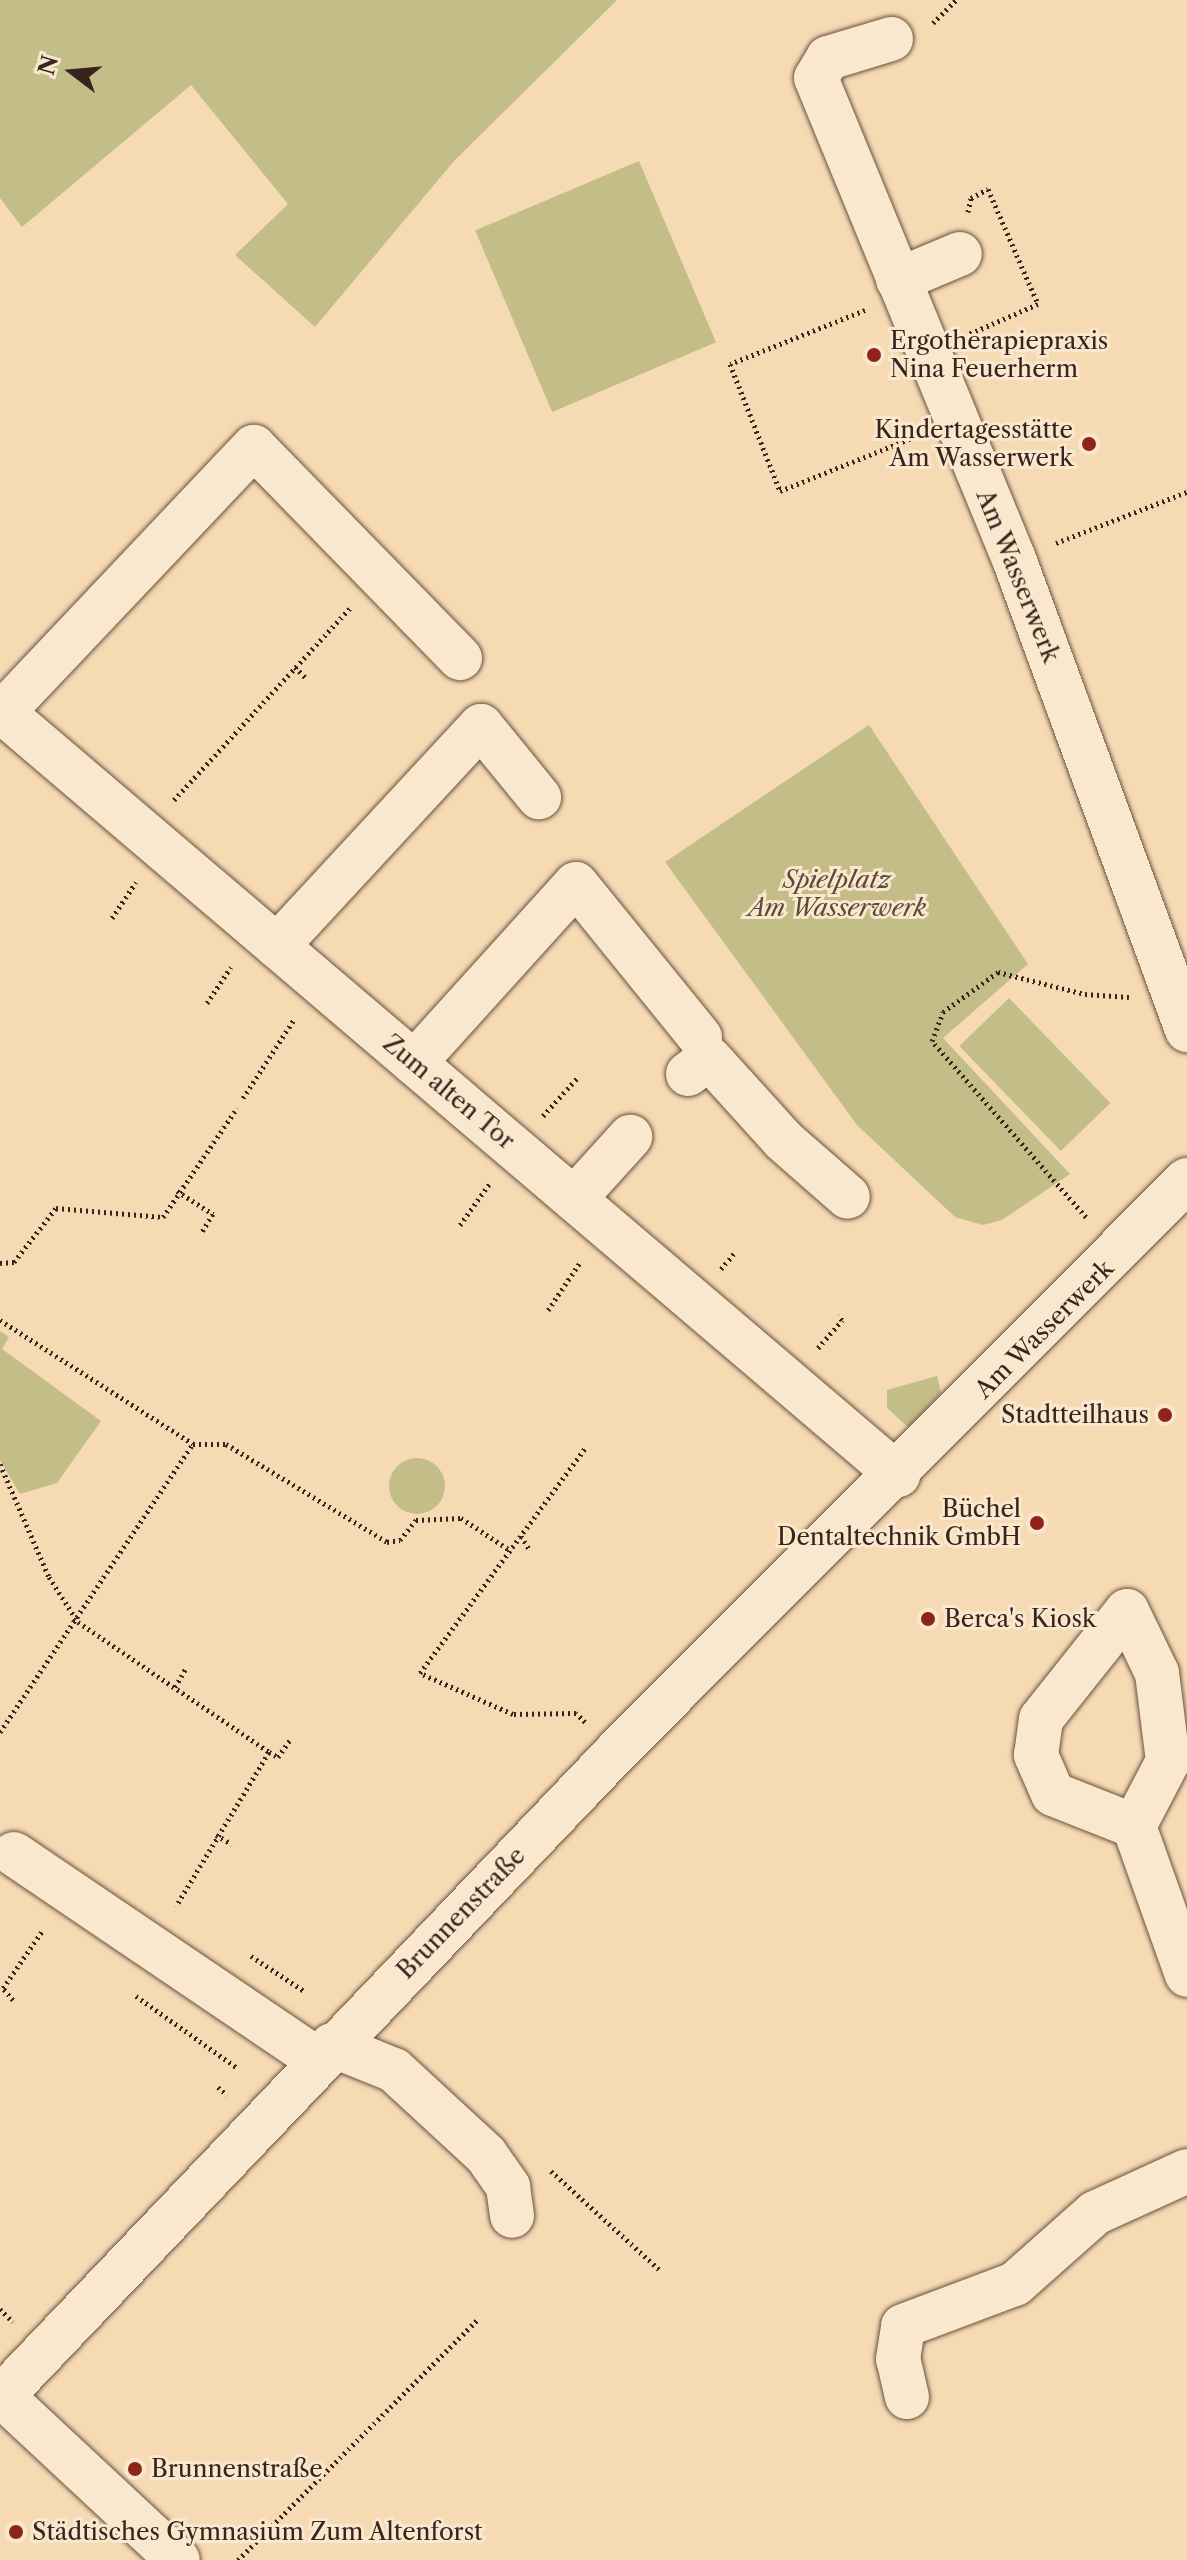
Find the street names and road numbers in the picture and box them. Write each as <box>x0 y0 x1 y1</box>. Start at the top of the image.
street label: Am Wasserwerk <box>970 485 1066 667</box>
street label: Zum alten Tor <box>377 1029 521 1155</box>
street label: Am Wasserwerk <box>969 1254 1119 1404</box>
street label: Brunnenstraße <box>391 1841 531 1985</box>

